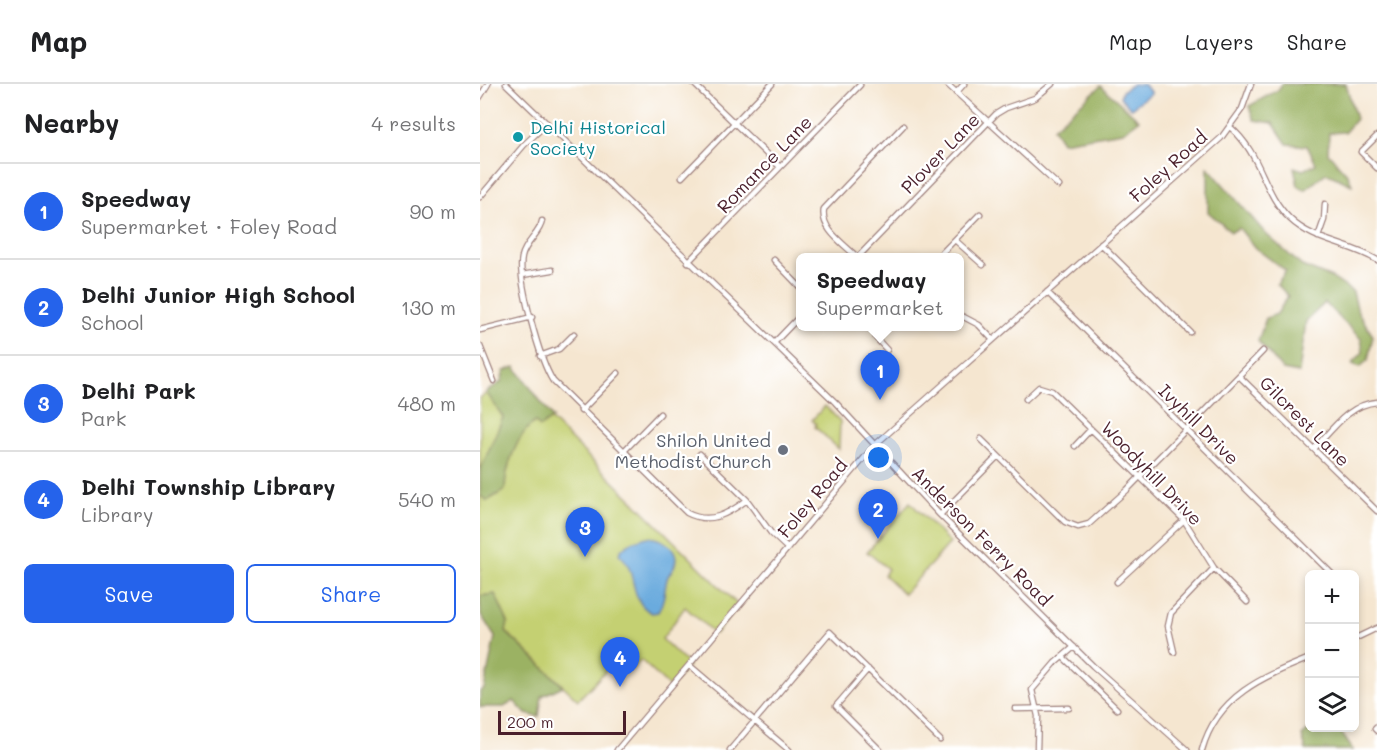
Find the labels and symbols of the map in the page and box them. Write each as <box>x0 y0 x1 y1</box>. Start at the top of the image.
street label: Plover Lane <box>895 107 985 199</box>
street label: Romance Lane <box>711 110 817 218</box>
place label: Delhi Historical Society <box>530 115 666 160</box>
street label: Foley Road <box>1124 125 1212 207</box>
marker: Delhi Historical Society <box>511 130 525 144</box>
pin: 1 <box>860 350 900 400</box>
street label: Gilcrest Lane <box>1255 371 1355 471</box>
street label: Ivyhill Drive <box>1153 378 1245 470</box>
street label: Woodyhill Drive <box>1096 416 1208 530</box>
place label: Shiloh United Methodist Church <box>615 428 771 473</box>
marker: Shiloh United Methodist Church <box>776 443 790 457</box>
your location <box>864 443 893 472</box>
street label: Foley Road <box>772 453 852 543</box>
street label: Anderson Ferry Road <box>907 461 1057 611</box>
pin: 2 <box>858 490 898 539</box>
pin: 3 <box>566 508 604 557</box>
pin: 4 <box>600 638 640 687</box>
scale bar <box>498 708 626 736</box>

